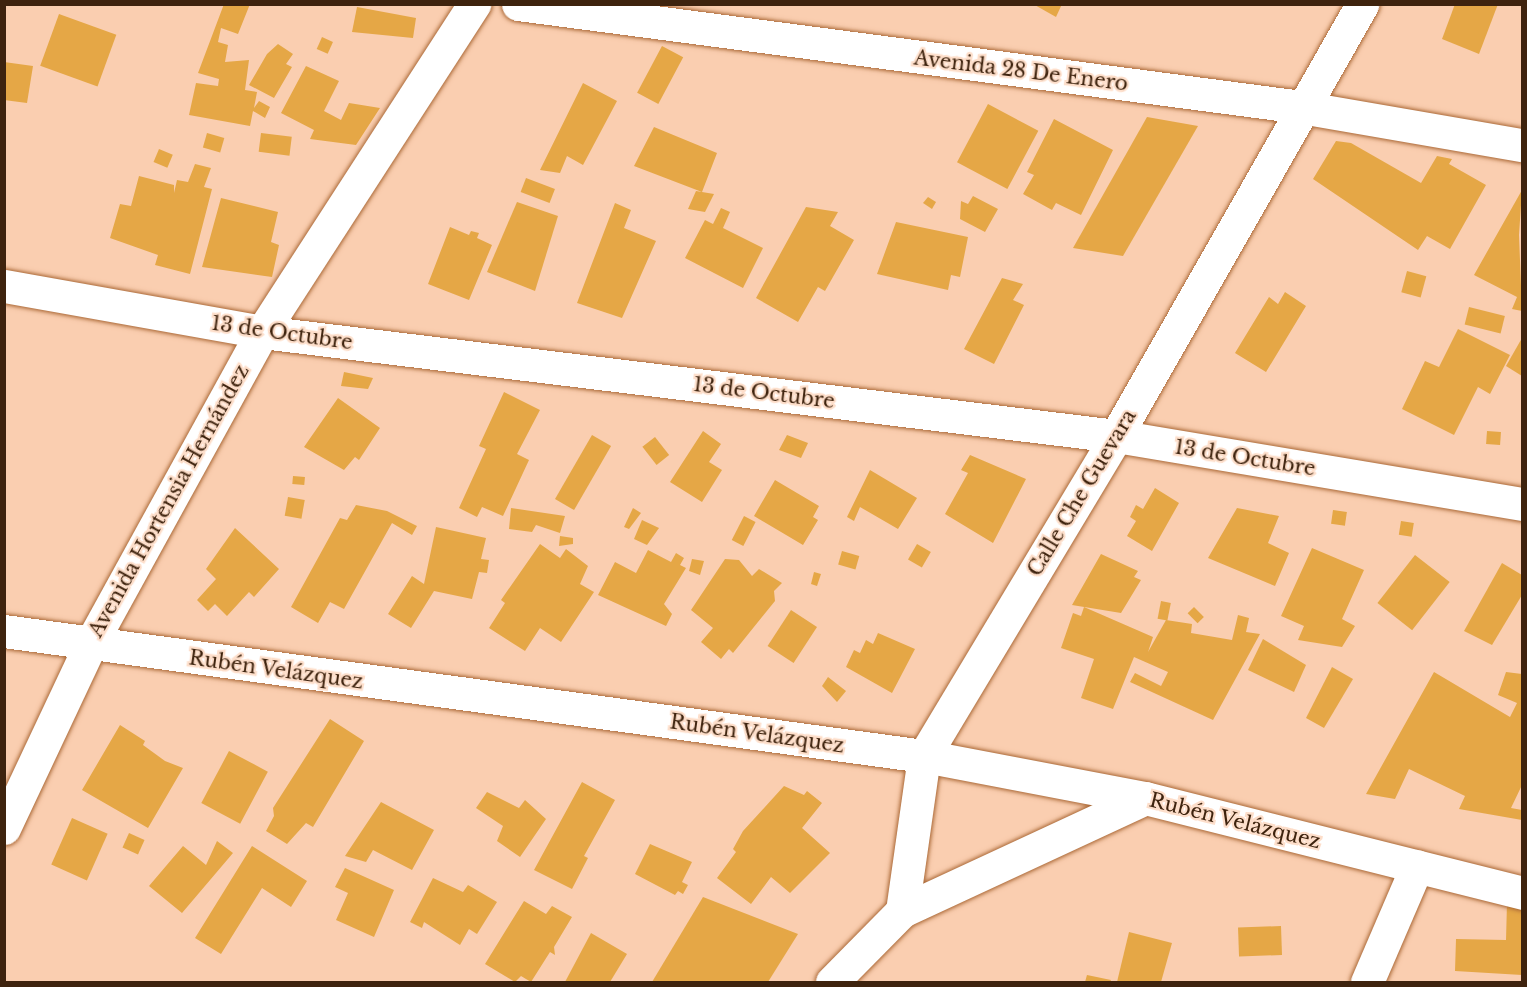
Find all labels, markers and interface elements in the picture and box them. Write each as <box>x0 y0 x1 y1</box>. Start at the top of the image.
street label: Avenida 28 De Enero <box>913 46 1129 96</box>
street label: 13 de Octubre <box>210 311 354 355</box>
street label: Avenida Hortensia Hernández <box>84 360 254 642</box>
street label: 13 de Octubre <box>692 372 836 414</box>
street label: Calle Che Guevara <box>1023 405 1141 581</box>
street label: 13 de Octubre <box>1173 435 1317 481</box>
street label: Rubén Velázquez <box>187 646 365 694</box>
street label: Rubén Velázquez <box>668 710 846 758</box>
street label: Rubén Velázquez <box>1146 788 1324 854</box>

